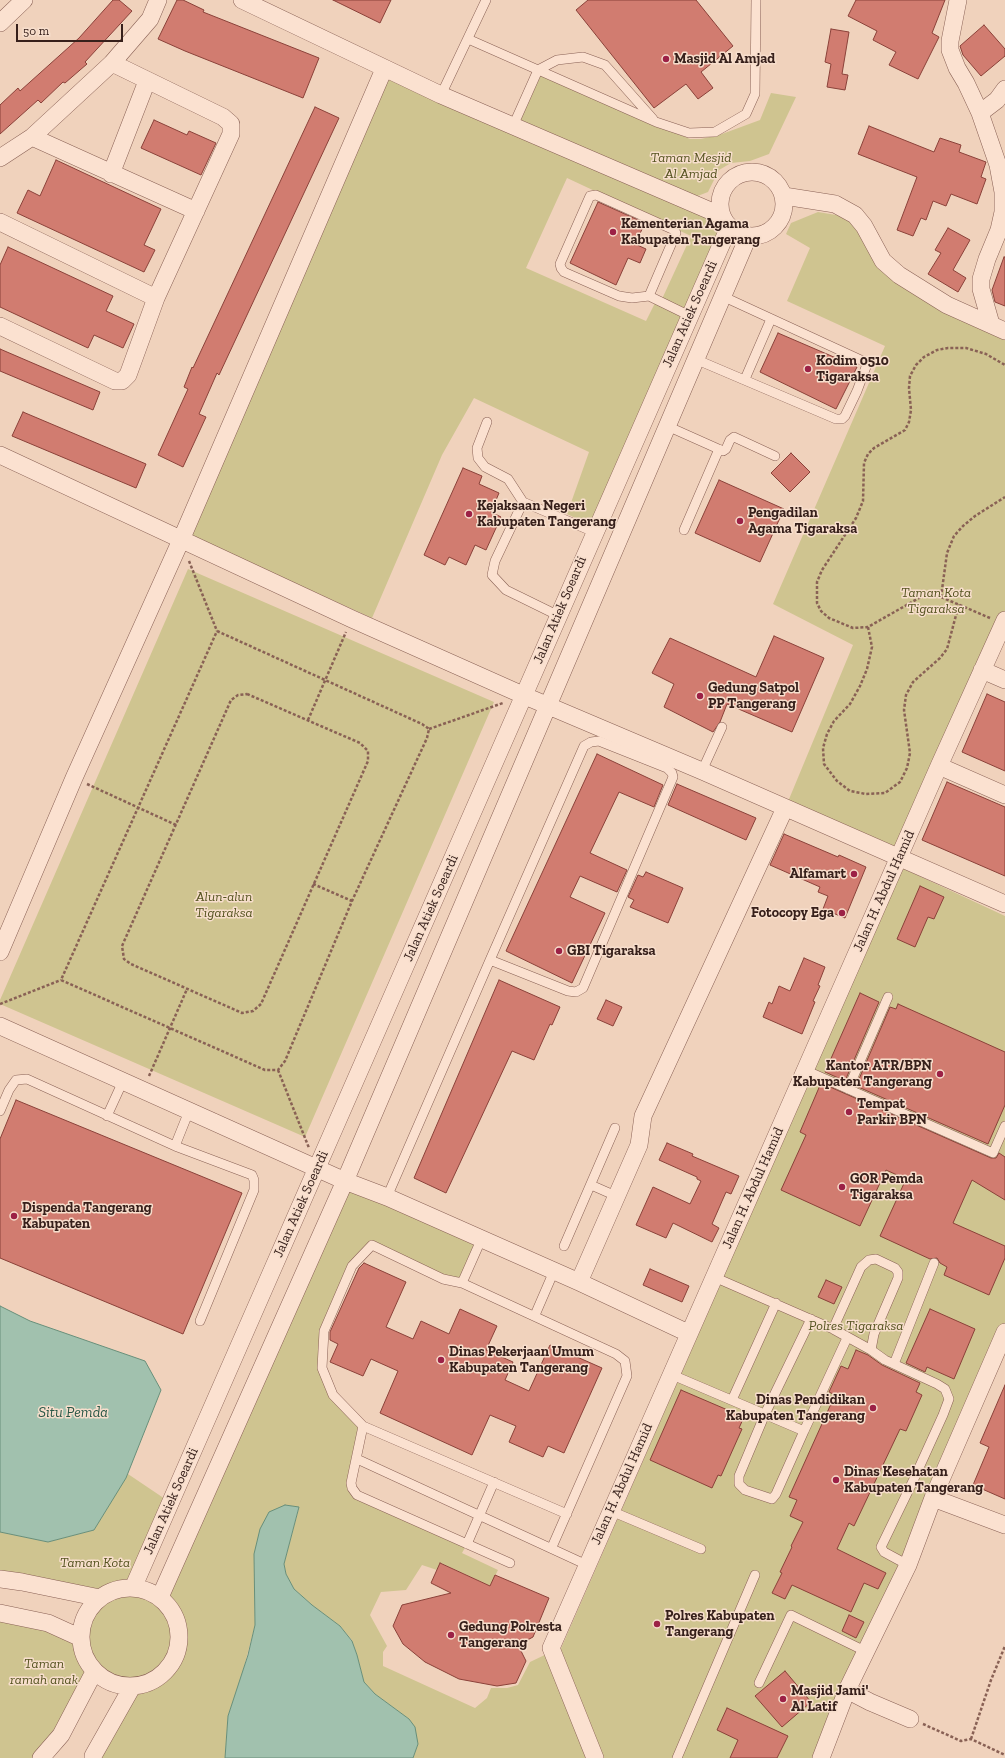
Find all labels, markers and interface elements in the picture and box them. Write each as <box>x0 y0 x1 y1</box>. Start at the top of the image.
scale bar <box>18 16 125 42</box>
text: 50 m <box>23 24 49 38</box>
place label: Masjid Al Amjad <box>674 51 775 67</box>
marker: Masjid Al Amjad <box>661 54 671 64</box>
park label: Taman Mesjid Al Amjad <box>651 150 731 182</box>
place label: Kementerian Agama Kabupaten Tangerang <box>621 216 760 248</box>
marker: Kementerian Agama Kabupaten Tangerang <box>608 227 618 237</box>
street label: Jalan Atiek Soeardi <box>659 258 721 370</box>
place label: Kodim 0510 Tigaraksa <box>816 353 889 386</box>
marker: Kodim 0510 Tigaraksa <box>803 364 813 374</box>
place label: Kejaksaan Negeri Kabupaten Tangerang <box>477 498 616 530</box>
place label: Pengadilan Agama Tigaraksa <box>748 505 857 538</box>
marker: Kejaksaan Negeri Kabupaten Tangerang <box>464 509 474 519</box>
marker: Pengadilan Agama Tigaraksa <box>735 516 745 526</box>
street label: Jalan Atiek Soeardi <box>530 554 590 666</box>
park label: Taman Kota Tigaraksa <box>901 585 971 618</box>
place label: Gedung Satpol PP Tangerang <box>708 680 799 712</box>
marker: Gedung Satpol PP Tangerang <box>695 691 705 701</box>
street label: Jalan H. Abdul Hamid <box>850 828 918 954</box>
street label: Jalan Atiek Soeardi <box>400 852 462 964</box>
place label: Alfamart <box>789 866 846 882</box>
marker: Alfamart <box>849 869 859 879</box>
park label: Alun-alun Tigaraksa <box>195 889 253 922</box>
place label: Fotocopy Ega <box>751 905 834 921</box>
marker: Fotocopy Ega <box>837 908 847 918</box>
place label: GBI Tigaraksa <box>567 943 656 959</box>
marker: GBI Tigaraksa <box>554 946 564 956</box>
place label: Kantor ATR/BPN Kabupaten Tangerang <box>793 1058 932 1090</box>
marker: Kantor ATR/BPN Kabupaten Tangerang <box>935 1069 945 1079</box>
place label: Tempat Parkir BPN <box>857 1096 927 1128</box>
marker: Tempat Parkir BPN <box>844 1107 854 1117</box>
street label: Jalan H. Abdul Hamid <box>719 1125 787 1251</box>
street label: Jalan Atiek Soeardi <box>270 1148 332 1260</box>
place label: GOR Pemda Tigaraksa <box>850 1171 923 1204</box>
marker: GOR Pemda Tigaraksa <box>837 1182 847 1192</box>
place label: Dispenda Tangerang Kabupaten <box>22 1200 152 1232</box>
marker: Dispenda Tangerang Kabupaten <box>9 1211 19 1221</box>
park label: Polres Tigaraksa <box>809 1318 903 1334</box>
place label: Dinas Pekerjaan Umum Kabupaten Tangerang <box>449 1344 594 1376</box>
marker: Dinas Pekerjaan Umum Kabupaten Tangerang <box>436 1355 446 1365</box>
place label: Dinas Pendidikan Kabupaten Tangerang <box>726 1392 865 1424</box>
marker: Dinas Pendidikan Kabupaten Tangerang <box>868 1403 878 1413</box>
water label: Situ Pemda <box>38 1404 108 1422</box>
street label: Jalan H. Abdul Hamid <box>588 1421 656 1547</box>
street label: Jalan Atiek Soeardi <box>140 1445 202 1557</box>
place label: Dinas Kesehatan Kabupaten Tangerang <box>844 1464 983 1496</box>
marker: Dinas Kesehatan Kabupaten Tangerang <box>831 1475 841 1485</box>
park label: Taman Kota <box>60 1555 130 1571</box>
place label: Polres Kabupaten Tangerang <box>665 1608 775 1640</box>
place label: Gedung Polresta Tangerang <box>459 1619 562 1652</box>
marker: Polres Kabupaten Tangerang <box>652 1619 662 1629</box>
marker: Gedung Polresta Tangerang <box>446 1630 456 1640</box>
park label: Taman ramah anak <box>10 1656 78 1688</box>
place label: Masjid Jami' Al Latif <box>791 1683 868 1716</box>
marker: Masjid Jami' Al Latif <box>778 1694 788 1704</box>

